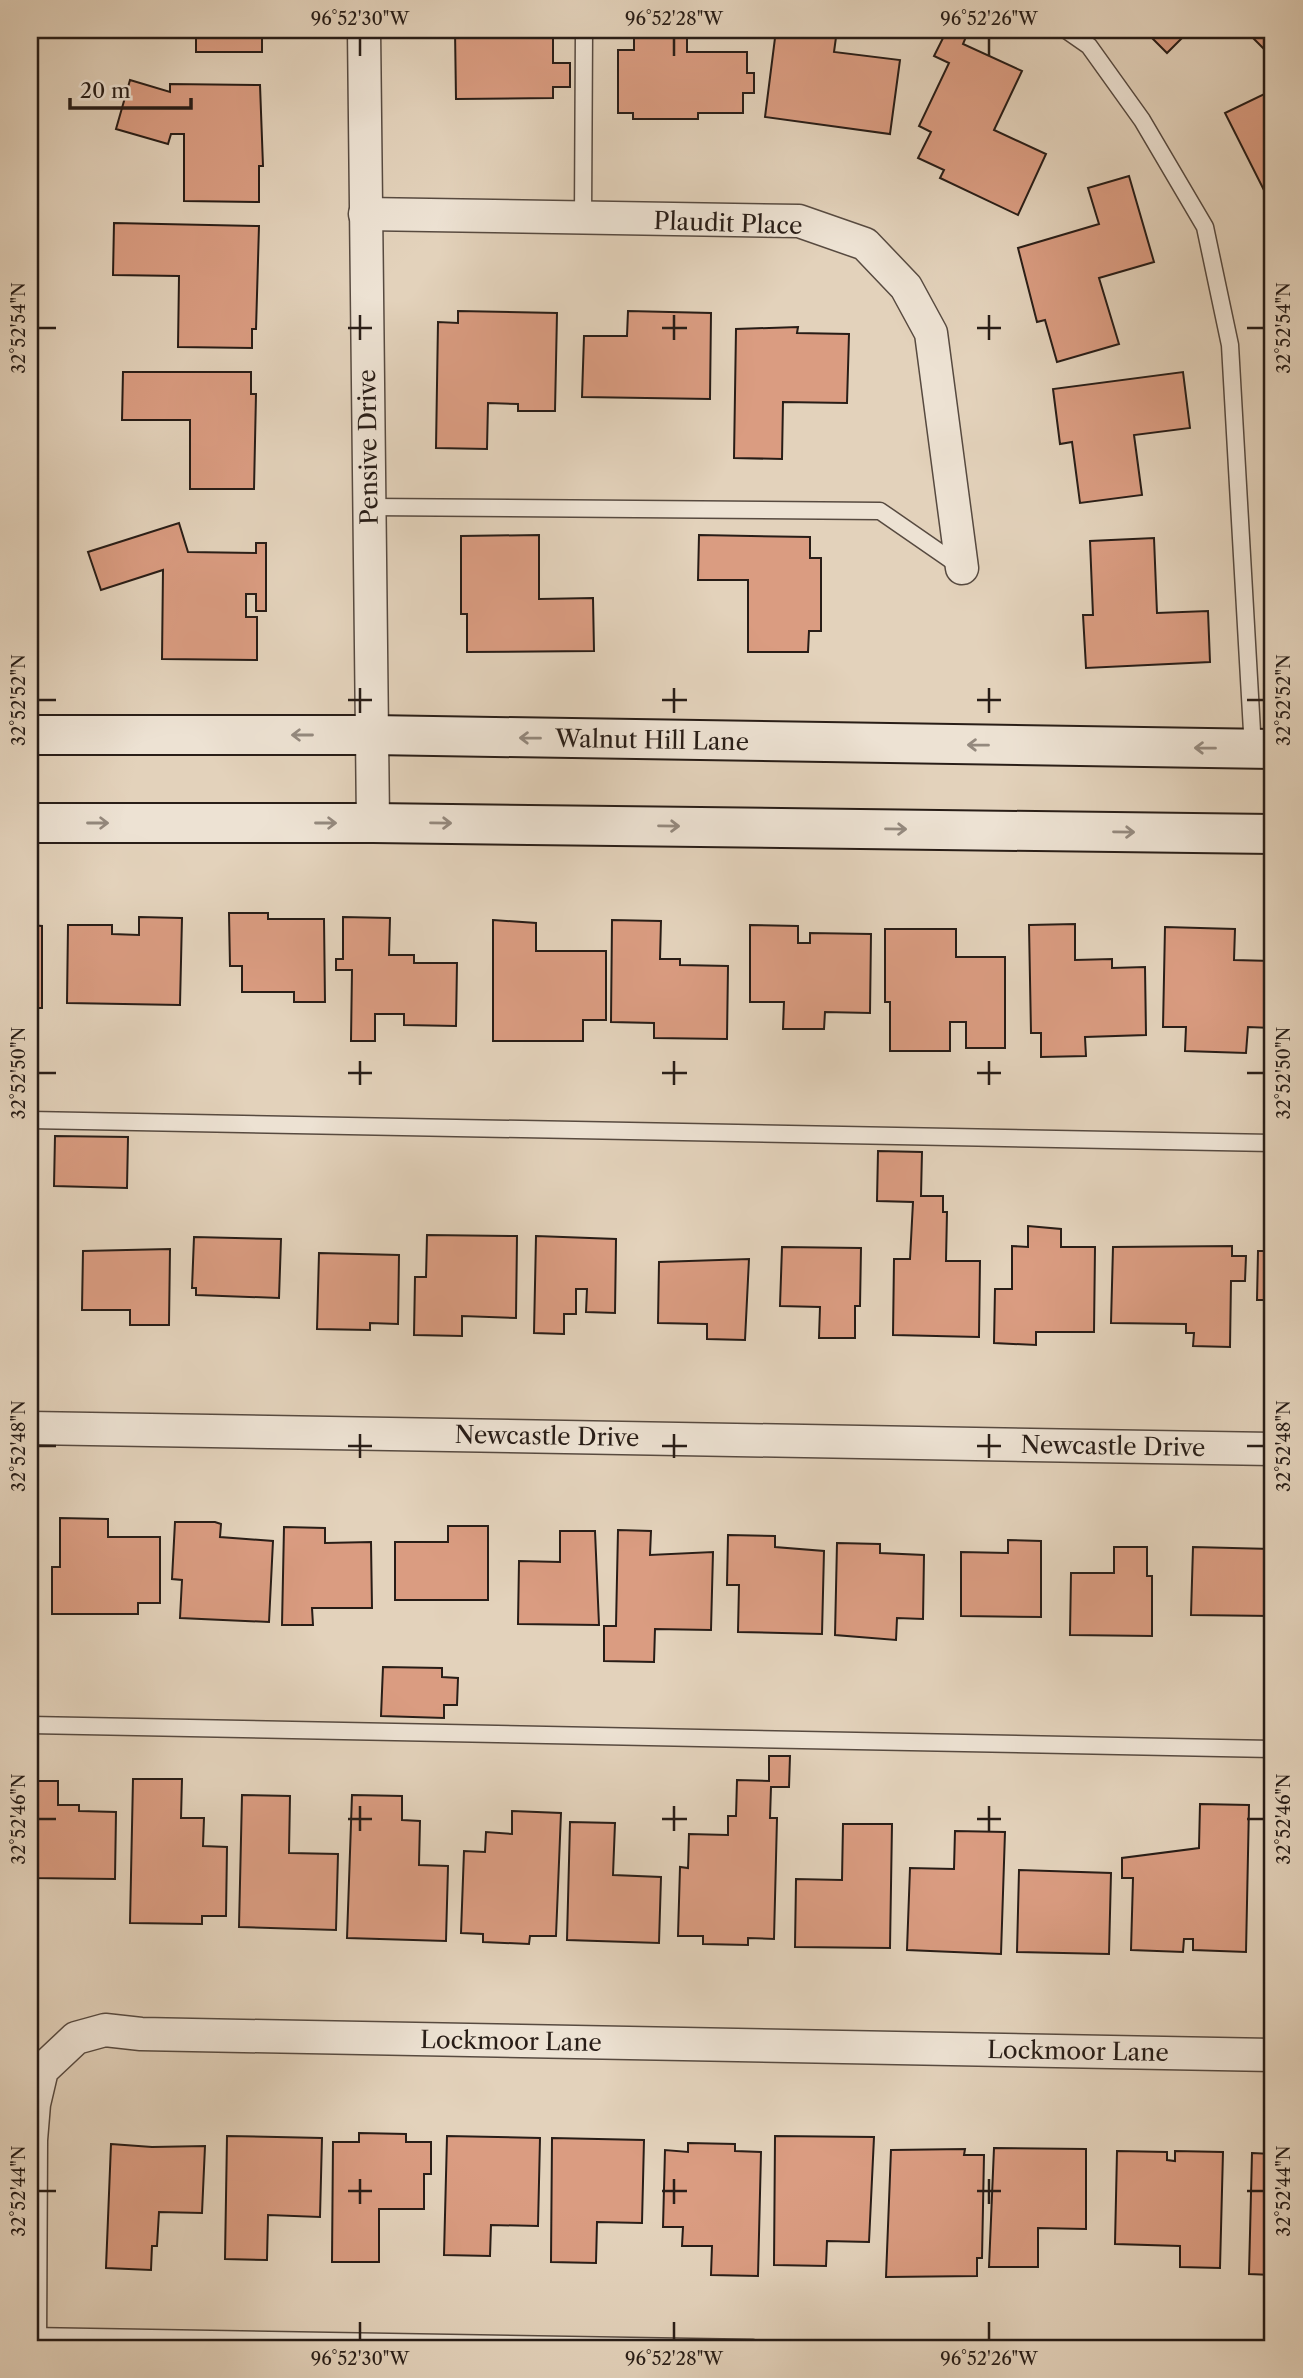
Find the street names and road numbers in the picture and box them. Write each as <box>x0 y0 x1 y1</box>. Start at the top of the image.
street label: Plaudit Place <box>653 206 803 240</box>
street label: Pensive Drive <box>352 369 384 525</box>
street label: Walnut Hill Lane <box>554 724 749 756</box>
street label: Newcastle Drive <box>454 1420 640 1452</box>
street label: Newcastle Drive <box>1020 1430 1206 1462</box>
street label: Lockmoor Lane <box>420 2025 602 2057</box>
street label: Lockmoor Lane <box>987 2035 1169 2067</box>

